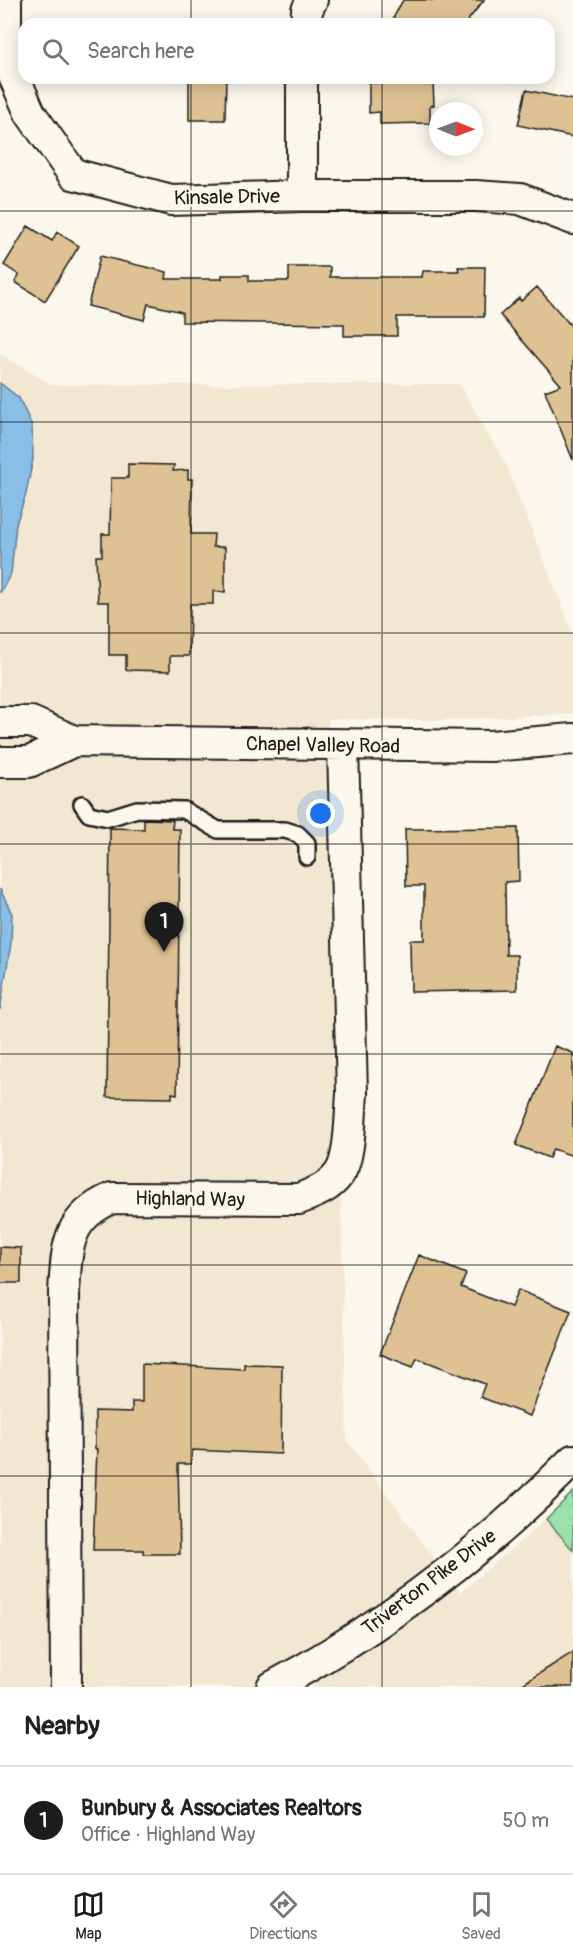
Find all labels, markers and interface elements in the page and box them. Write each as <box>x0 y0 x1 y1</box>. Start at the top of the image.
search box <box>18 18 555 84</box>
icon: search <box>39 35 72 68</box>
text: Search here <box>87 37 194 65</box>
north arrow <box>429 102 483 156</box>
street label: Kinsale Drive <box>174 184 280 210</box>
street label: Chapel Valley Road <box>246 731 400 759</box>
your location <box>306 799 335 828</box>
pin: 1 <box>144 902 184 952</box>
street label: Highland Way <box>135 1186 246 1212</box>
street label: Triverton Pike Drive <box>357 1523 501 1641</box>
text: Nearby <box>24 1710 100 1742</box>
text: Bunbury & Associates Realtors <box>81 1794 362 1822</box>
text: 1 <box>40 1808 47 1833</box>
text: 50 m <box>502 1808 549 1833</box>
text: Office · Highland Way <box>81 1822 255 1847</box>
tab: Map <box>72 1888 105 1944</box>
tab: Directions <box>249 1888 317 1944</box>
tab: Saved <box>461 1888 501 1944</box>

